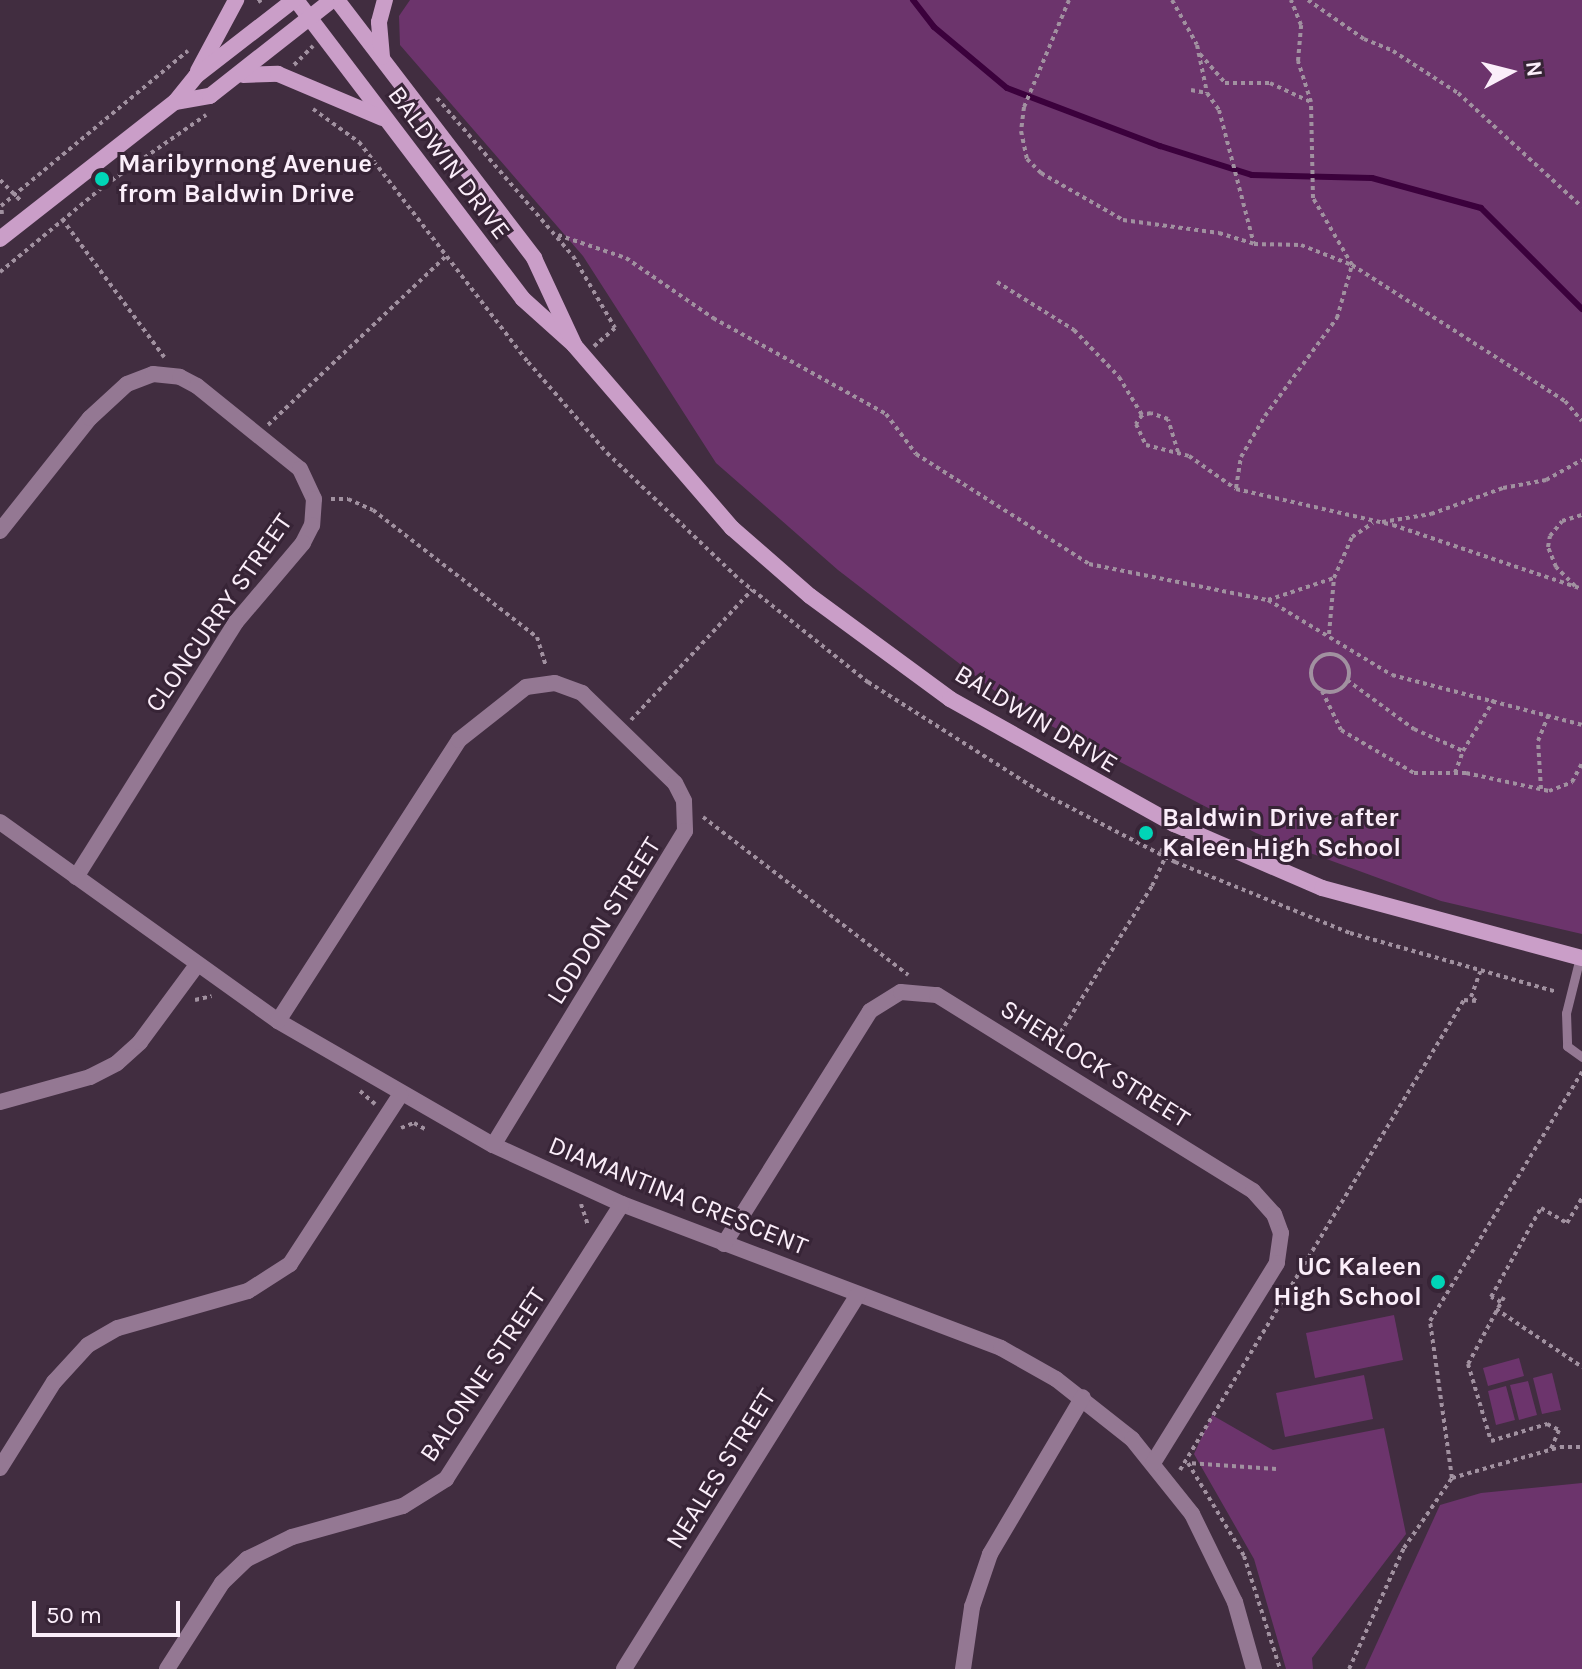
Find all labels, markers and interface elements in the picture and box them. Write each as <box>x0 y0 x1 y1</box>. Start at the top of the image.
north arrow <box>1470 32 1550 112</box>
text: N <box>1520 60 1548 78</box>
street label: BALDWIN DRIVE <box>381 80 517 246</box>
place label: Maribyrnong Avenue from Baldwin Drive <box>118 148 372 210</box>
marker: Maribyrnong Avenue from Baldwin Drive <box>93 170 111 188</box>
street label: CLONCURRY STREET <box>139 508 299 718</box>
street label: BALDWIN DRIVE <box>949 658 1123 780</box>
place label: Baldwin Drive after Kaleen High School <box>1162 802 1401 864</box>
marker: Baldwin Drive after Kaleen High School <box>1137 824 1155 842</box>
street label: LODDON STREET <box>540 832 668 1010</box>
street label: SHERLOCK STREET <box>995 993 1195 1135</box>
street label: DIAMANTINA CRESCENT <box>544 1130 812 1262</box>
place label: UC Kaleen High School <box>1273 1251 1422 1312</box>
marker: UC Kaleen High School <box>1429 1273 1447 1291</box>
street label: BALONNE STREET <box>413 1282 553 1468</box>
street label: NEALES STREET <box>659 1383 783 1555</box>
scale bar <box>36 1585 184 1635</box>
text: 50 m <box>46 1601 102 1629</box>

